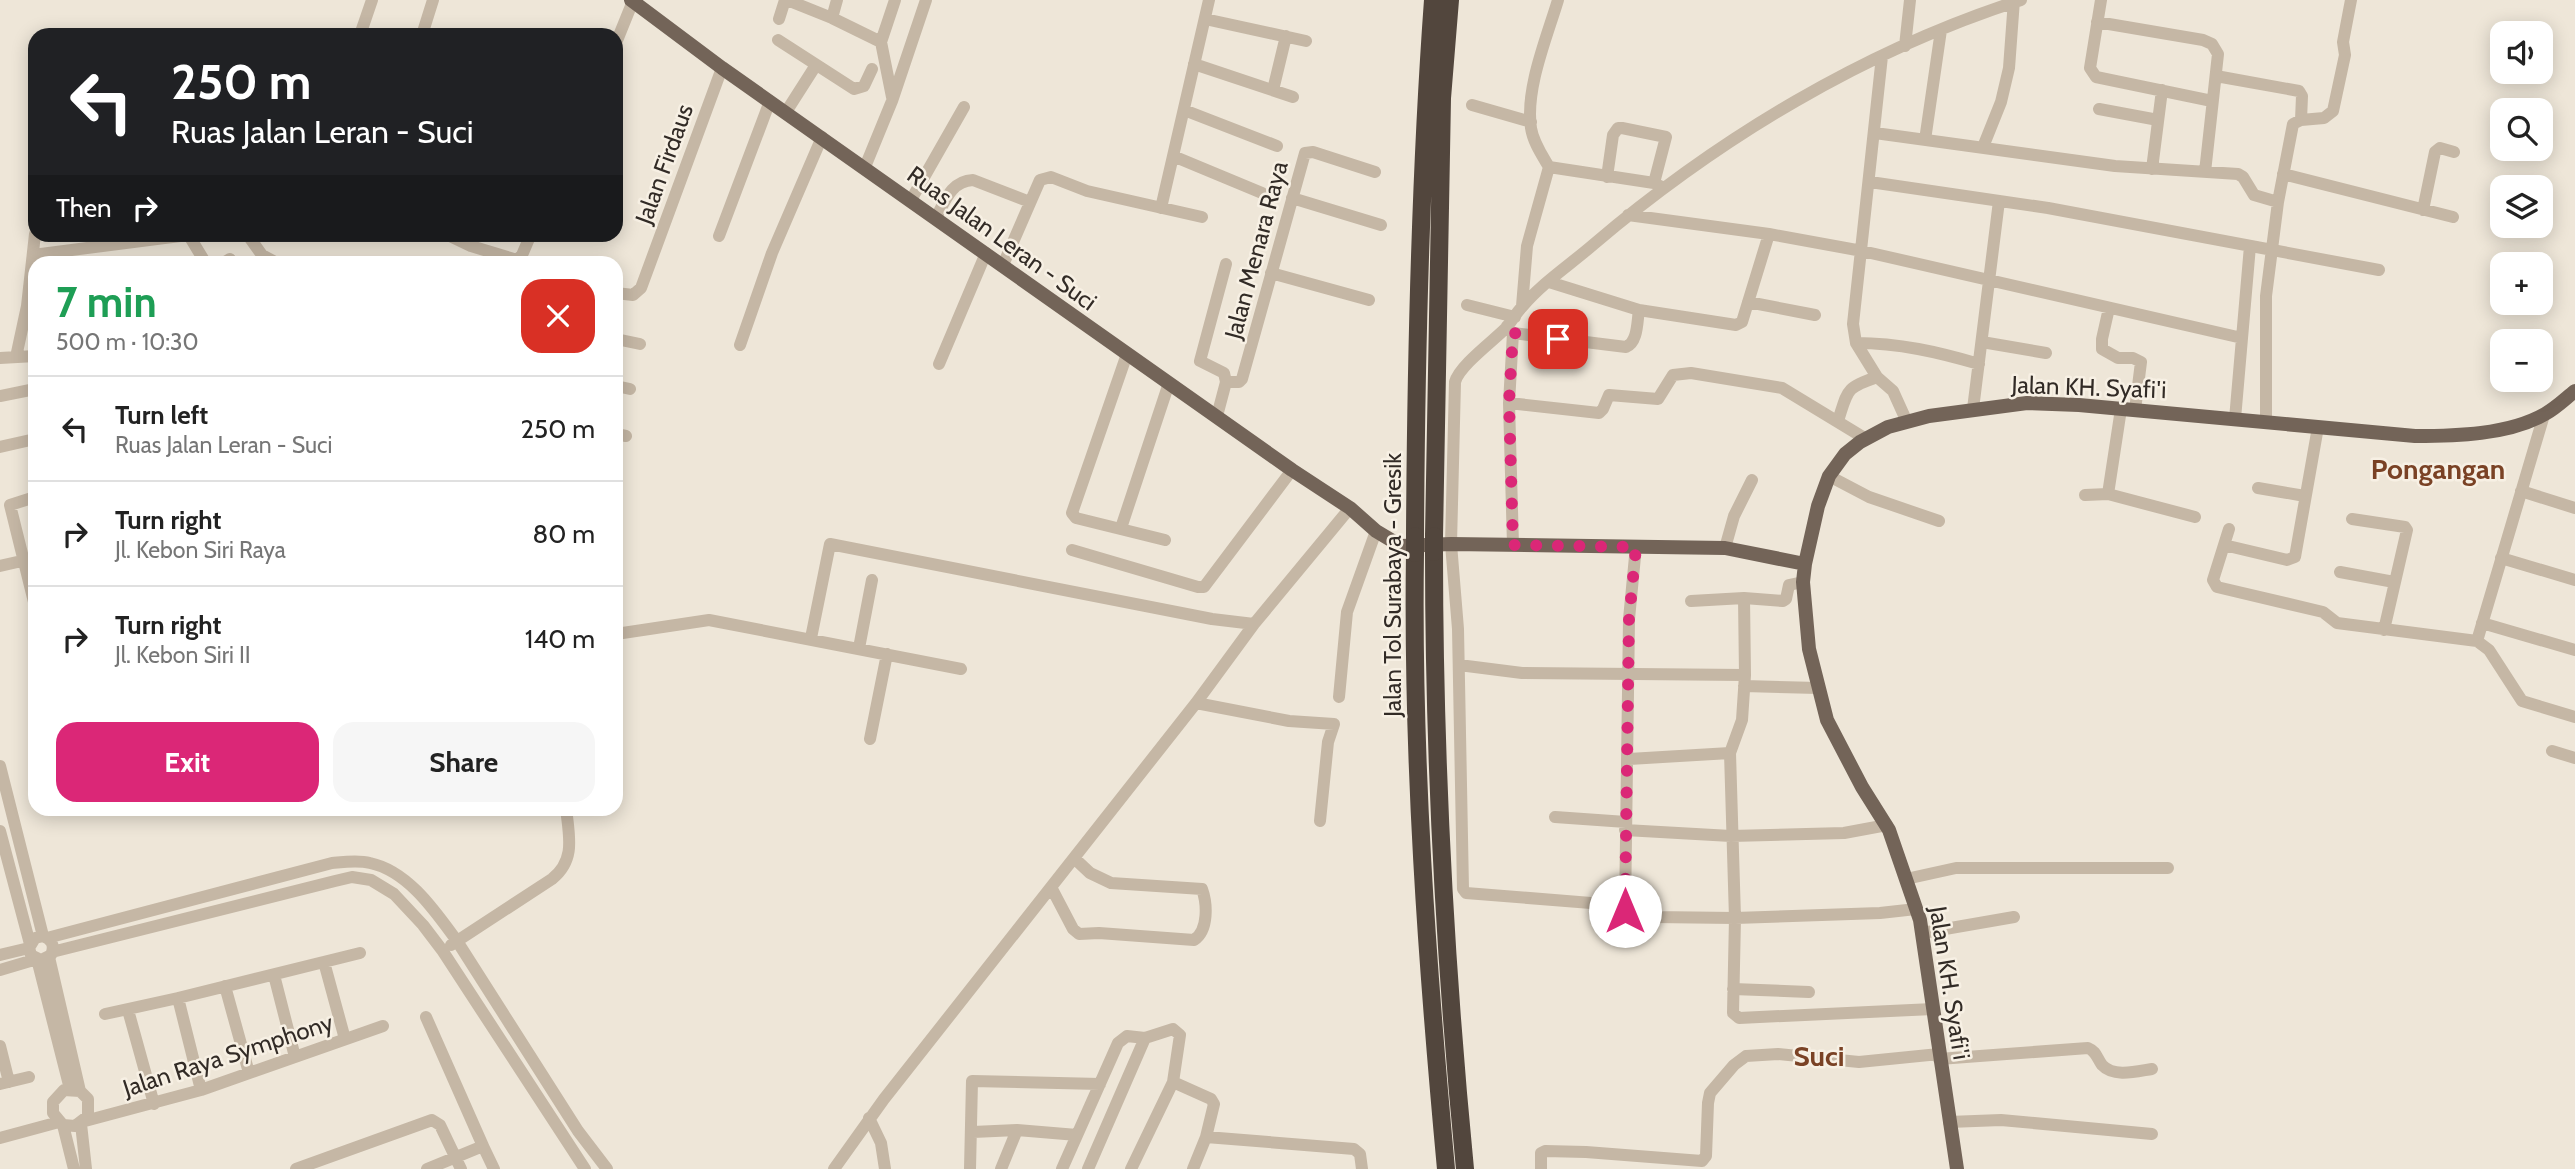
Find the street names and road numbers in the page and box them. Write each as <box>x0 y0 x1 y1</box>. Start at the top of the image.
street label: Jalan Firdaus <box>629 100 699 229</box>
street label: Jalan Menara Raya <box>1218 157 1294 343</box>
street label: Ruas Jalan Leran - Suci <box>902 160 1102 316</box>
street label: Jalan KH. Syafi'i <box>2010 370 2167 404</box>
street label: Jalan Tol Surabaya - Gresik <box>1378 453 1407 718</box>
street label: Jalan KH. Syafi'i <box>1923 903 1976 1062</box>
street label: Jalan Raya Symphony <box>118 1007 337 1103</box>

